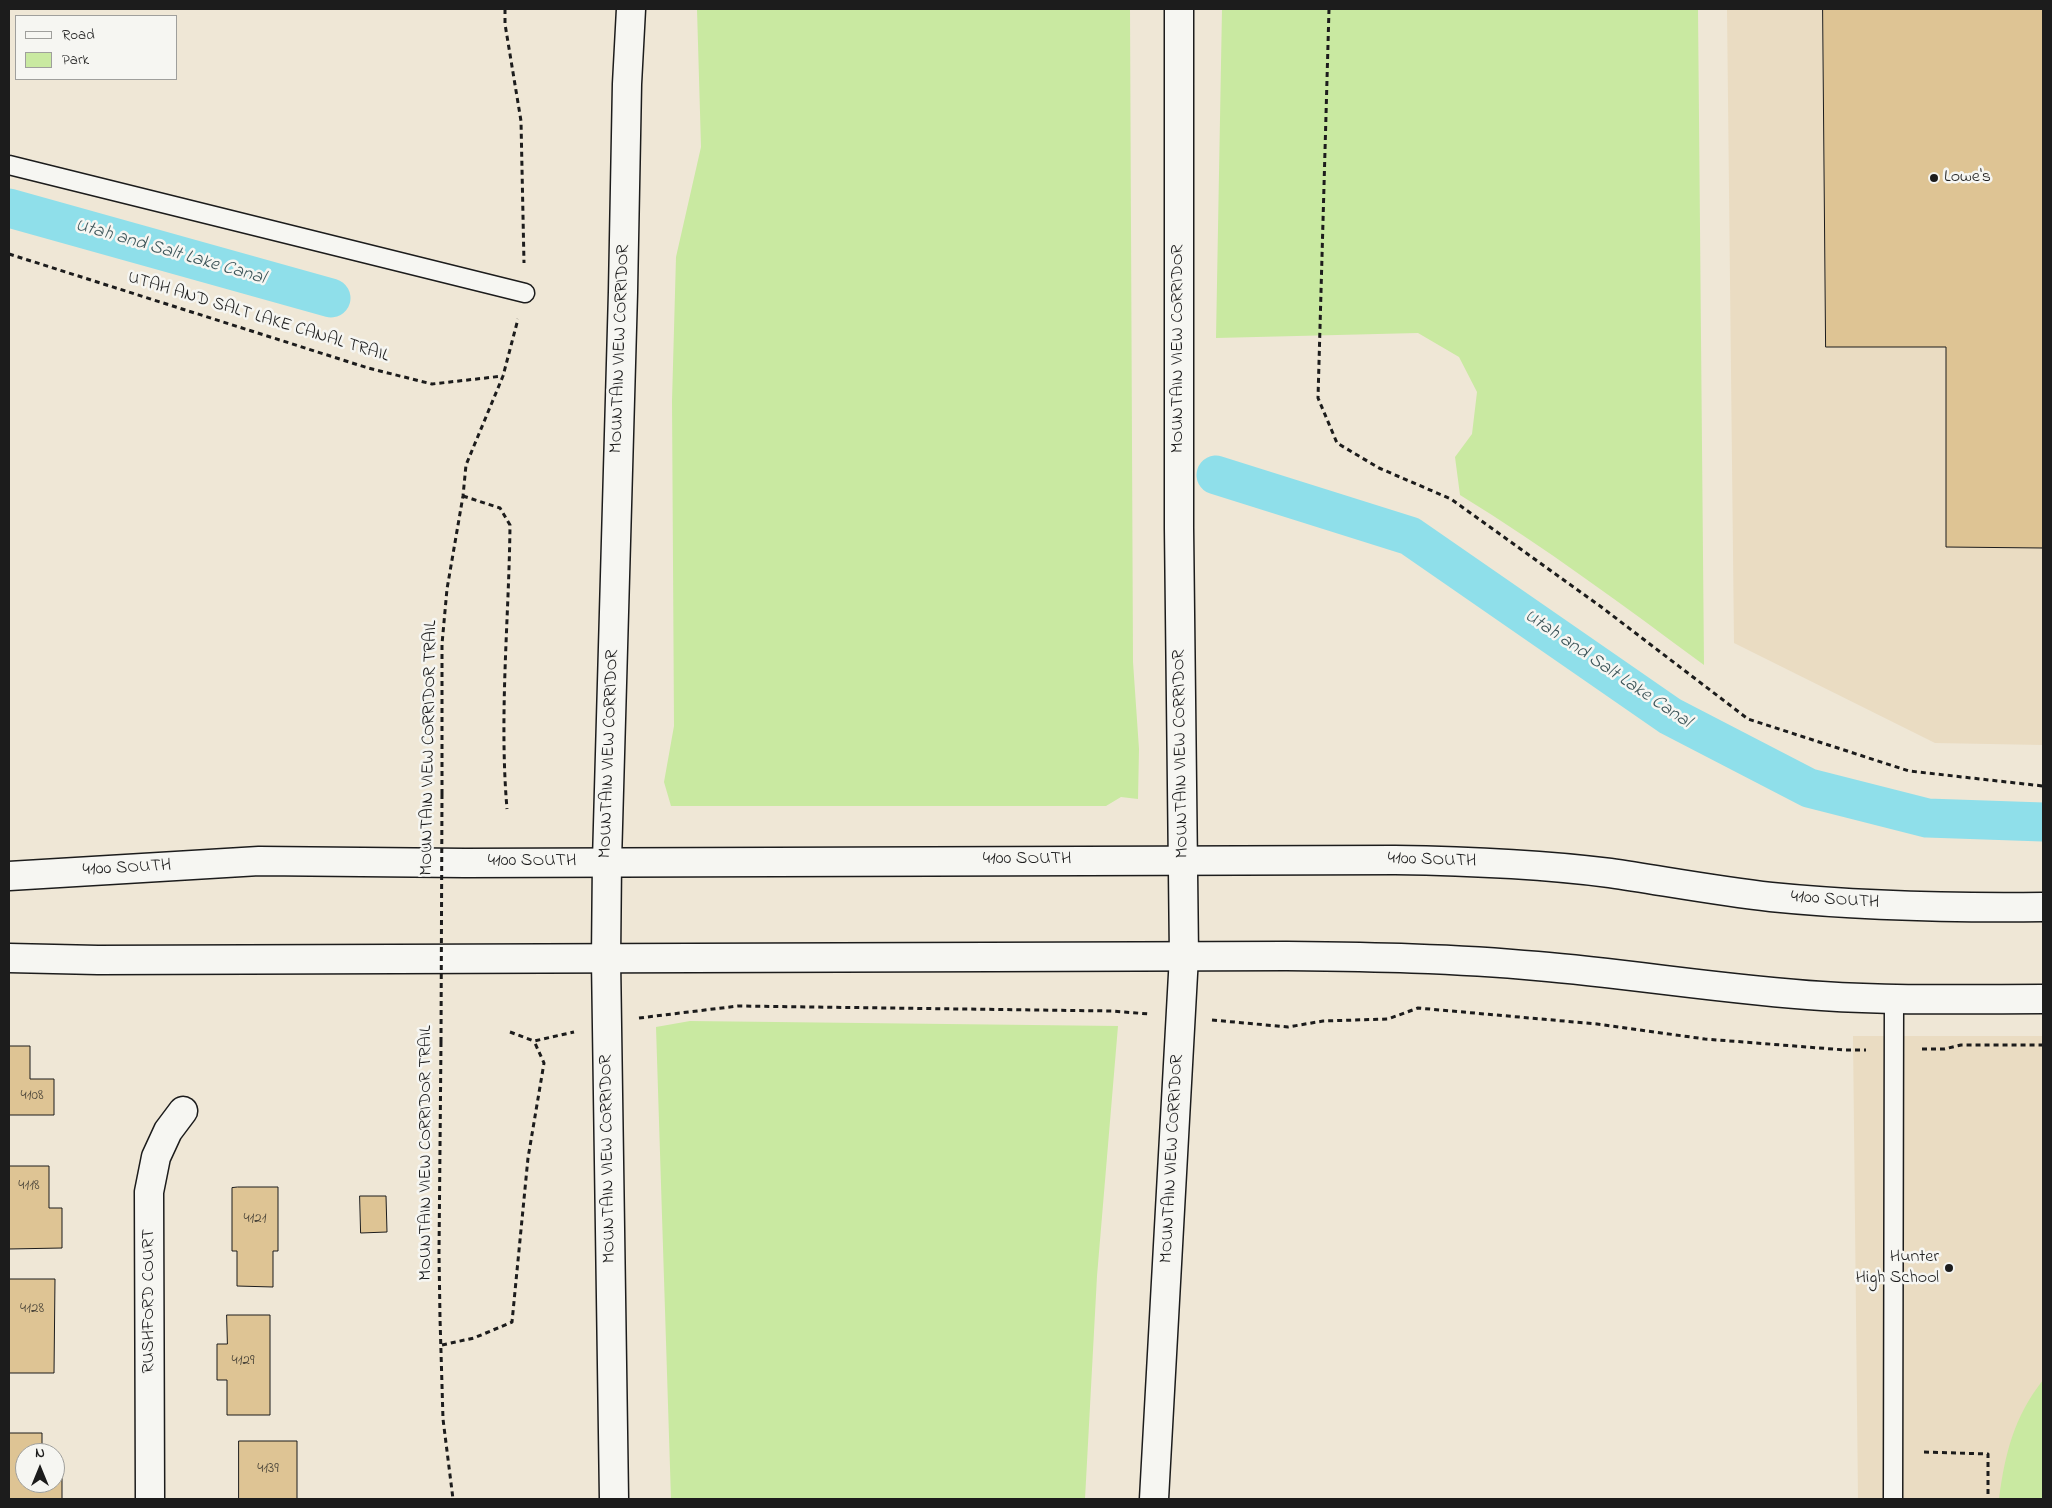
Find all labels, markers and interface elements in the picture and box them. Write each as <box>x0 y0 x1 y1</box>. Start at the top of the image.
legend <box>15 15 178 80</box>
text: Road <box>62 24 95 46</box>
text: Park <box>62 49 89 71</box>
place label: Lowe's <box>1944 167 1991 189</box>
marker: Lowe's <box>1928 172 1940 184</box>
water label: Utah and Salt Lake Canal <box>72 215 268 291</box>
street label: MOUNTAIN VIEW CORRIDOR <box>607 244 635 454</box>
street label: MOUNTAIN VIEW CORRIDOR <box>1168 245 1190 453</box>
street label: UTAH AND SALT LAKE CANAL TRAIL <box>125 268 391 368</box>
water label: Utah and Salt Lake Canal <box>1519 606 1695 734</box>
street label: MOUNTAIN VIEW CORRIDOR TRAIL <box>417 620 443 876</box>
street label: MOUNTAIN VIEW CORRIDOR <box>596 649 624 859</box>
street label: MOUNTAIN VIEW CORRIDOR <box>1169 649 1195 859</box>
street label: 4100 SOUTH <box>983 849 1071 871</box>
street label: 4100 SOUTH <box>1387 849 1477 873</box>
street label: 4100 SOUTH <box>488 851 576 873</box>
street label: 4100 SOUTH <box>82 856 172 882</box>
street label: 4100 SOUTH <box>1790 887 1880 915</box>
street label: MOUNTAIN VIEW CORRIDOR TRAIL <box>416 1025 438 1281</box>
street label: MOUNTAIN VIEW CORRIDOR <box>596 1054 622 1264</box>
street label: MOUNTAIN VIEW CORRIDOR <box>1157 1054 1189 1264</box>
house number: 4108 <box>20 1088 44 1106</box>
house number: 4118 <box>18 1178 40 1196</box>
house number: 4121 <box>243 1211 267 1229</box>
street label: RUSHFORD COURT <box>139 1229 161 1373</box>
place label: Hunter High School <box>1856 1247 1939 1290</box>
marker: Hunter High School <box>1943 1262 1955 1274</box>
house number: 4128 <box>20 1301 44 1319</box>
house number: 4129 <box>232 1353 254 1371</box>
north arrow <box>15 1443 65 1493</box>
text: N <box>35 1443 45 1464</box>
house number: 4139 <box>257 1461 279 1479</box>

